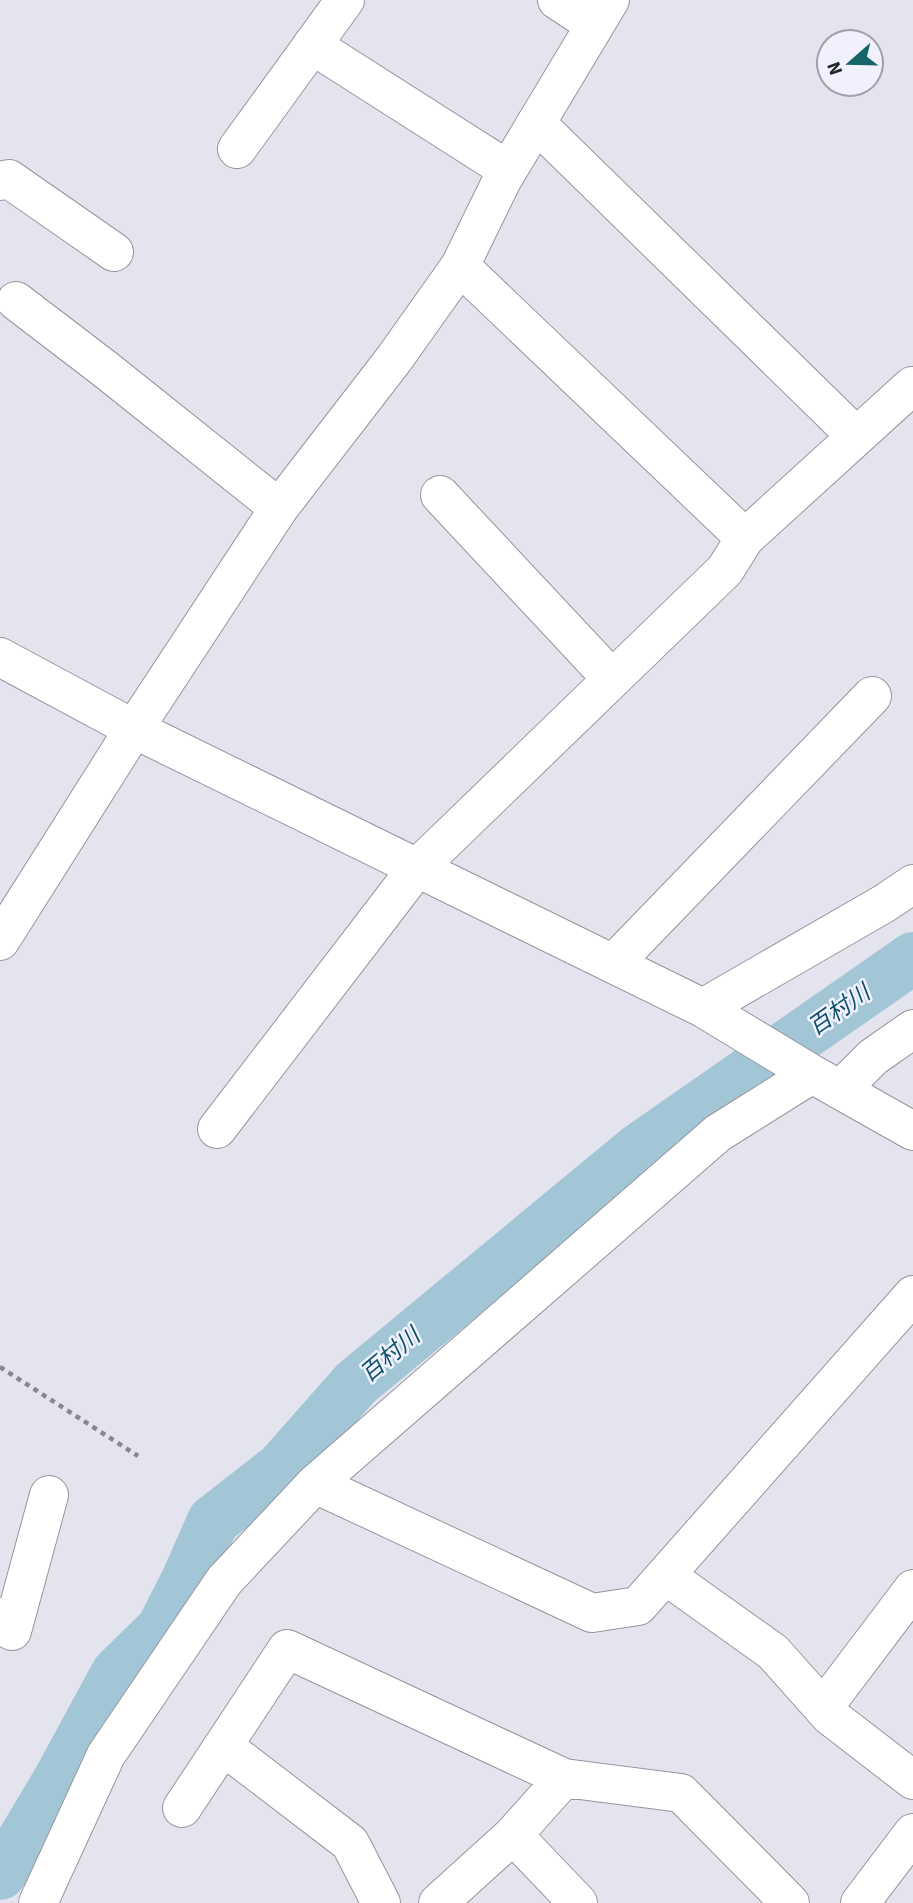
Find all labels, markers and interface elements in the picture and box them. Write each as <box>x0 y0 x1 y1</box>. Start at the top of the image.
north arrow <box>815 28 885 98</box>
text: N <box>821 58 850 79</box>
water label: 百村川 <box>801 975 879 1043</box>
water label: 百村川 <box>353 1318 429 1390</box>

